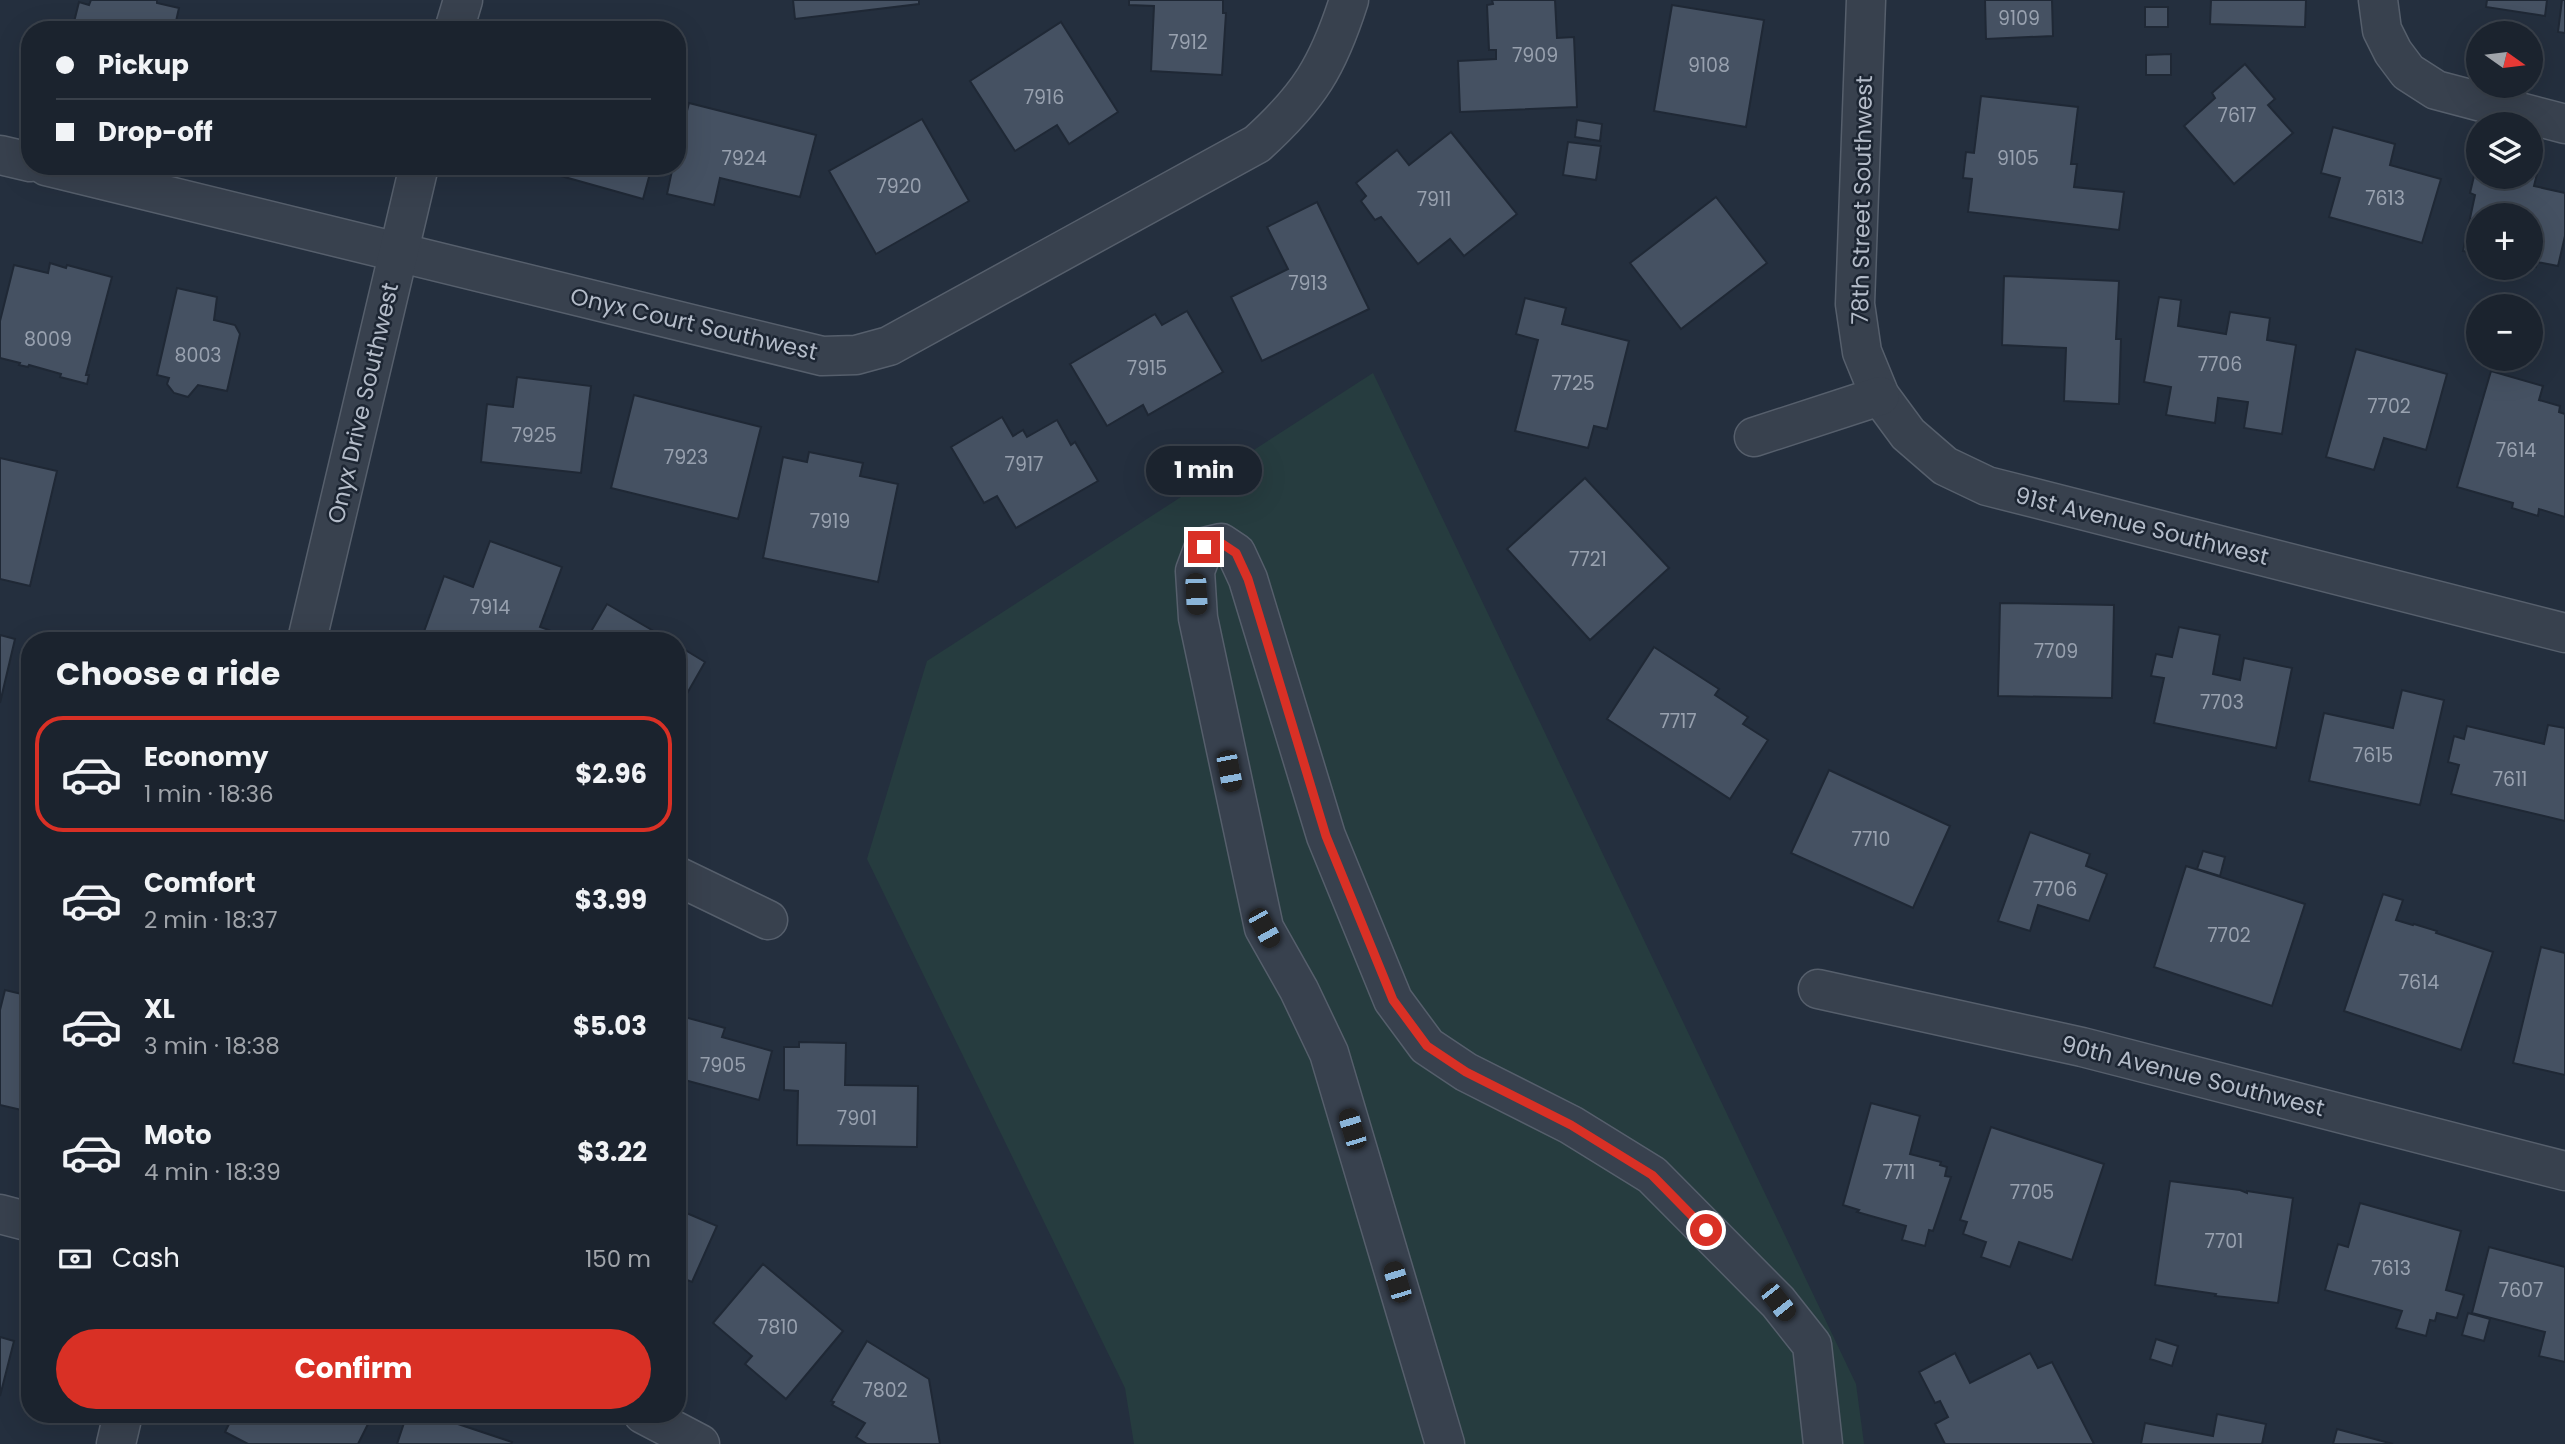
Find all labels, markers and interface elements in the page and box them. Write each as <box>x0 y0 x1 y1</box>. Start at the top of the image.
house number: 9109 <box>1998 5 2040 32</box>
north arrow <box>2466 21 2543 98</box>
map controls <box>2466 21 2543 371</box>
house number: 7912 <box>1168 29 1208 56</box>
house number: 7909 <box>1512 42 1558 69</box>
text: Pickup <box>98 47 189 83</box>
house number: 9108 <box>1688 52 1730 79</box>
street label: 78th Street Southwest <box>1844 75 1880 325</box>
house number: 7916 <box>1024 84 1064 111</box>
house number: 7617 <box>2218 102 2256 129</box>
button: layers <box>2466 112 2543 189</box>
text: Drop-off <box>98 114 213 150</box>
house number: 7924 <box>721 145 767 172</box>
house number: 9105 <box>1997 145 2039 172</box>
house number: 7920 <box>876 173 922 200</box>
house number: 7613 <box>2365 185 2405 212</box>
house number: 7911 <box>1417 186 1451 213</box>
button: + <box>2466 203 2543 280</box>
house number: 7913 <box>1288 270 1328 297</box>
street label: Onyx Drive Southwest <box>320 279 406 527</box>
street label: Onyx Court Southwest <box>567 280 821 368</box>
button: − <box>2466 294 2543 371</box>
house number: 8009 <box>24 326 72 353</box>
house number: 8003 <box>174 342 222 369</box>
house number: 7706 <box>2198 351 2242 378</box>
house number: 7915 <box>1127 355 1167 382</box>
house number: 7725 <box>1551 370 1595 397</box>
house number: 7702 <box>2367 393 2411 420</box>
house number: 7925 <box>511 422 557 449</box>
house number: 7614 <box>2496 437 2536 464</box>
house number: 7923 <box>664 444 708 471</box>
callout: 1 min <box>1146 446 1262 494</box>
house number: 7917 <box>1005 451 1043 478</box>
text: 1 min <box>1174 454 1234 486</box>
street label: 91st Avenue Southwest <box>2012 479 2272 573</box>
house number: 7919 <box>810 508 850 535</box>
route end <box>1188 531 1220 563</box>
house number: 7721 <box>1569 546 1607 573</box>
car <box>1185 572 1208 616</box>
house number: 7914 <box>470 594 510 621</box>
house number: 7709 <box>2034 638 2078 665</box>
text: Choose a ride <box>56 651 280 696</box>
house number: 7703 <box>2200 689 2244 716</box>
house number: 7717 <box>1659 708 1697 735</box>
text: Economy <box>144 739 268 775</box>
house number: 7615 <box>2353 742 2393 769</box>
icon: car <box>60 743 123 806</box>
car <box>1215 748 1244 794</box>
text: $2.96 <box>575 756 647 792</box>
house number: 7611 <box>2493 766 2527 793</box>
text: 1 min · 18:36 <box>144 778 274 810</box>
house number: 7710 <box>1852 826 1890 853</box>
text: Comfort <box>144 865 256 901</box>
icon: car <box>60 869 123 932</box>
house number: 7706 <box>2033 876 2077 903</box>
text: $3.99 <box>575 882 647 918</box>
text: 2 min · 18:37 <box>144 904 277 936</box>
car <box>1245 905 1284 951</box>
house number: 7702 <box>2207 922 2251 949</box>
house number: 7614 <box>2399 969 2439 996</box>
text: XL <box>144 991 175 1027</box>
icon: car <box>60 995 123 1058</box>
text: $5.03 <box>573 1008 647 1044</box>
street label: 90th Avenue Southwest <box>2058 1028 2328 1124</box>
text: 3 min · 18:38 <box>144 1030 280 1062</box>
house number: 7905 <box>700 1052 746 1079</box>
house number: 7901 <box>837 1105 877 1132</box>
car <box>1336 1106 1369 1152</box>
text: Moto <box>144 1117 212 1153</box>
icon: car <box>60 1121 123 1184</box>
text: $3.22 <box>577 1134 647 1170</box>
text: 4 min · 18:39 <box>144 1156 281 1188</box>
house number: 7711 <box>1883 1159 1915 1186</box>
house number: 7705 <box>2010 1179 2054 1206</box>
route start <box>1690 1214 1722 1246</box>
house number: 7701 <box>2205 1228 2243 1255</box>
icon: cash <box>56 1240 94 1278</box>
text: Cash <box>112 1240 180 1276</box>
text: 150 m <box>585 1243 651 1275</box>
house number: 7613 <box>2371 1255 2411 1282</box>
car <box>1381 1259 1414 1305</box>
house number: 7607 <box>2499 1277 2543 1304</box>
car <box>1757 1279 1800 1325</box>
house number: 7810 <box>758 1314 798 1341</box>
button: Confirm <box>56 1329 651 1409</box>
house number: 7802 <box>862 1377 908 1404</box>

